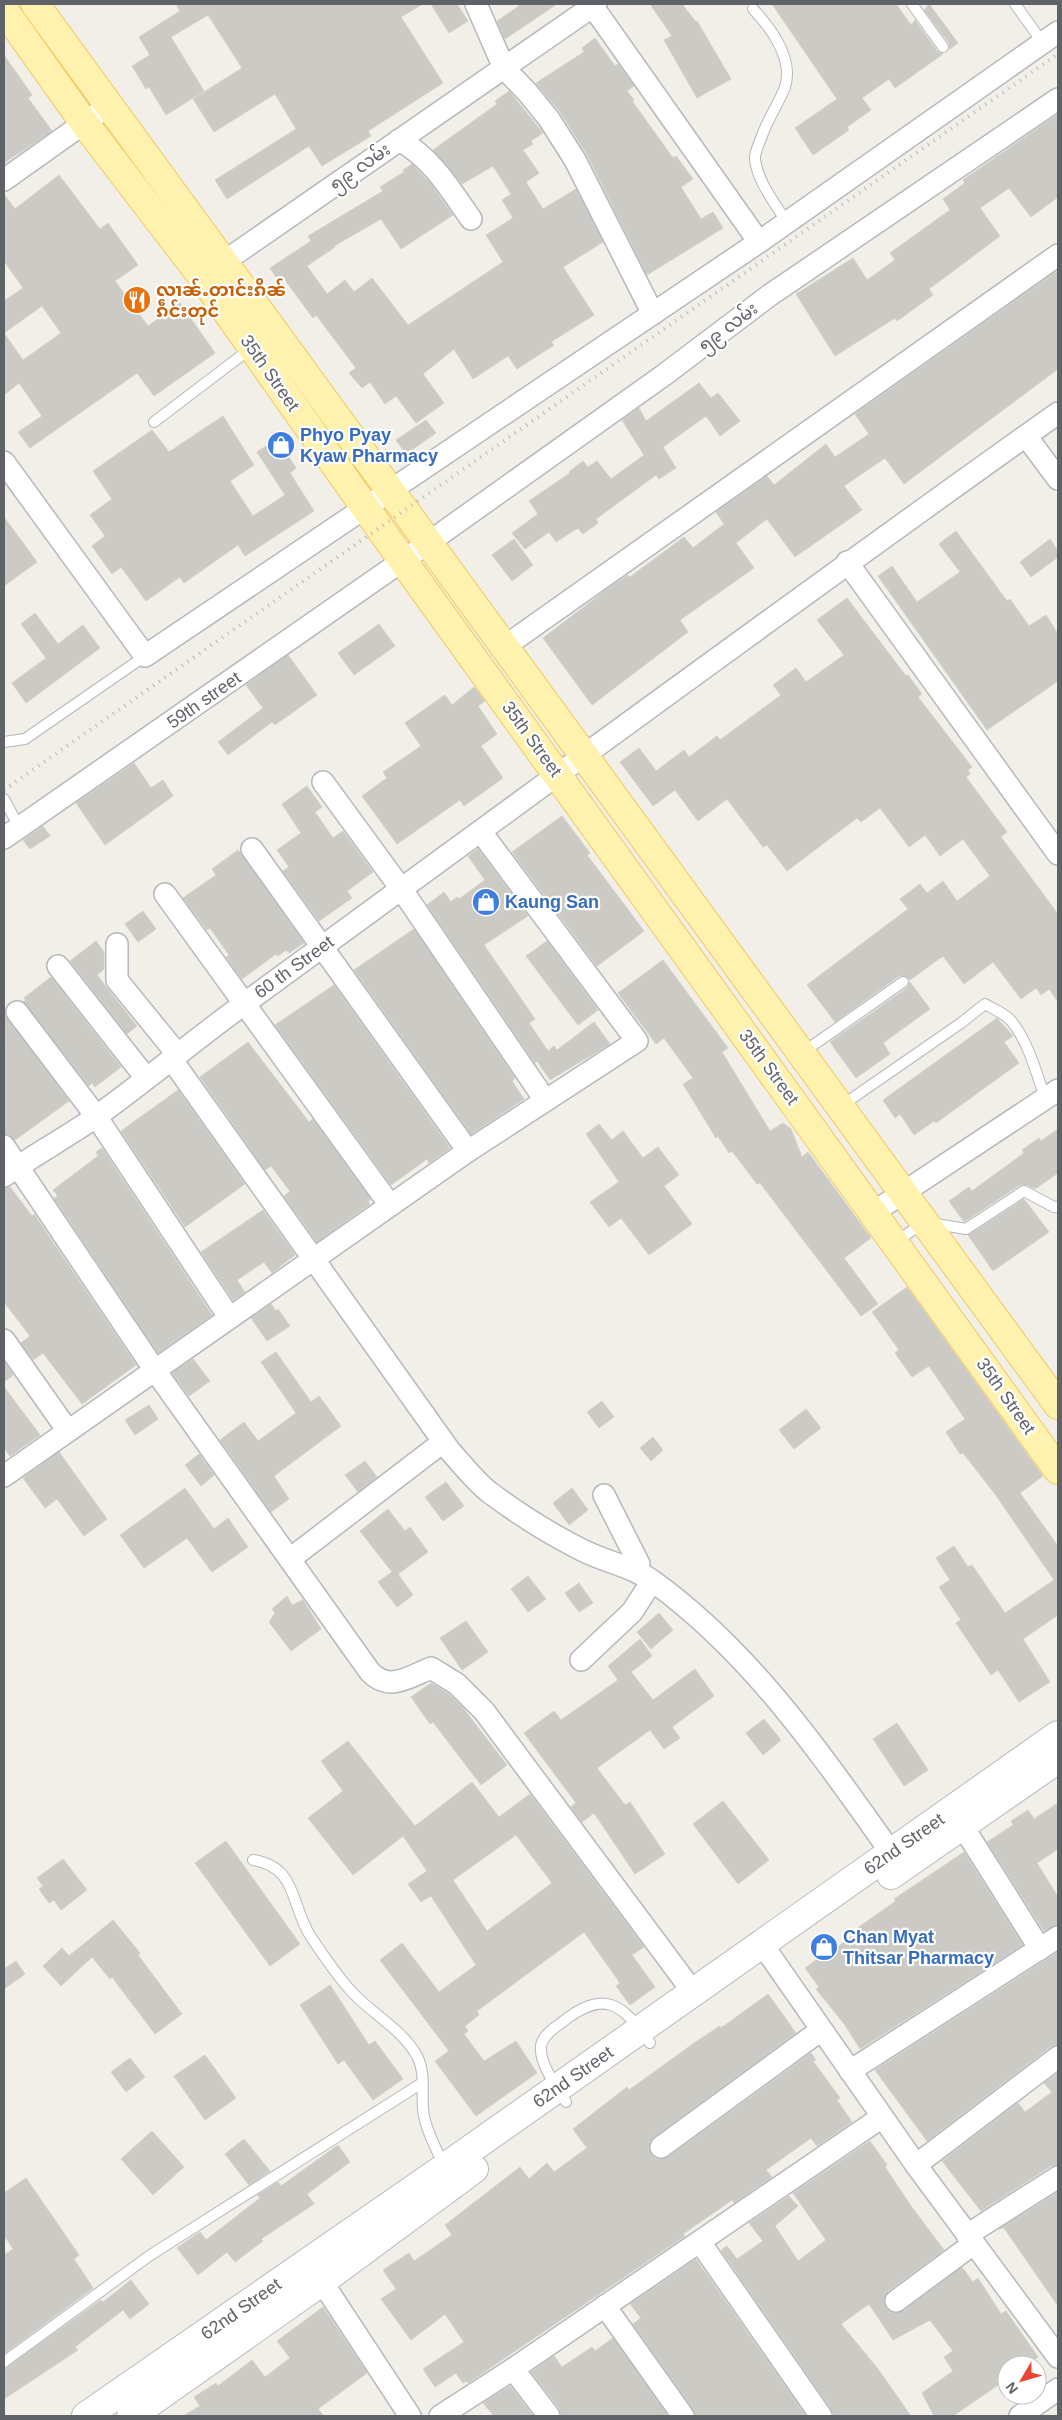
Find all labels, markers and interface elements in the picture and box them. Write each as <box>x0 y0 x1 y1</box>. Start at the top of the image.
street label: ၅၉ လမ်း <box>324 137 397 199</box>
place label: လၢၼ်ႉတၢင်းၵိၼ် ၵဵင်းတုင် <box>156 278 286 325</box>
restaurant icon: လၢၼ်ႉတၢင်းၵိၼ် ၵဵင်းတုင် <box>122 285 152 315</box>
street label: ၅၉ လမ်း <box>693 296 764 360</box>
street label: 35th Street <box>237 331 303 415</box>
place label: Phyo Pyay Kyaw Pharmacy <box>300 425 438 466</box>
shop icon: Phyo Pyay Kyaw Pharmacy <box>266 430 296 460</box>
street label: 59th street <box>163 667 245 733</box>
street label: 35th Street <box>498 698 566 780</box>
shop icon: Kaung San <box>471 887 501 917</box>
place label: Kaung San <box>505 892 599 912</box>
street label: 60 th Street <box>250 932 338 1002</box>
street label: 35th Street <box>735 1026 803 1108</box>
street label: 35th Street <box>973 1354 1039 1438</box>
street label: 62nd Street <box>860 1809 948 1879</box>
place label: Chan Myat Thitsar Pharmacy <box>843 1927 994 1968</box>
shop icon: Chan Myat Thitsar Pharmacy <box>809 1932 839 1962</box>
street label: 62nd Street <box>529 2042 617 2112</box>
street label: 62nd Street <box>197 2274 285 2344</box>
north arrow <box>997 2355 1047 2405</box>
text: N <box>1002 2379 1021 2397</box>

